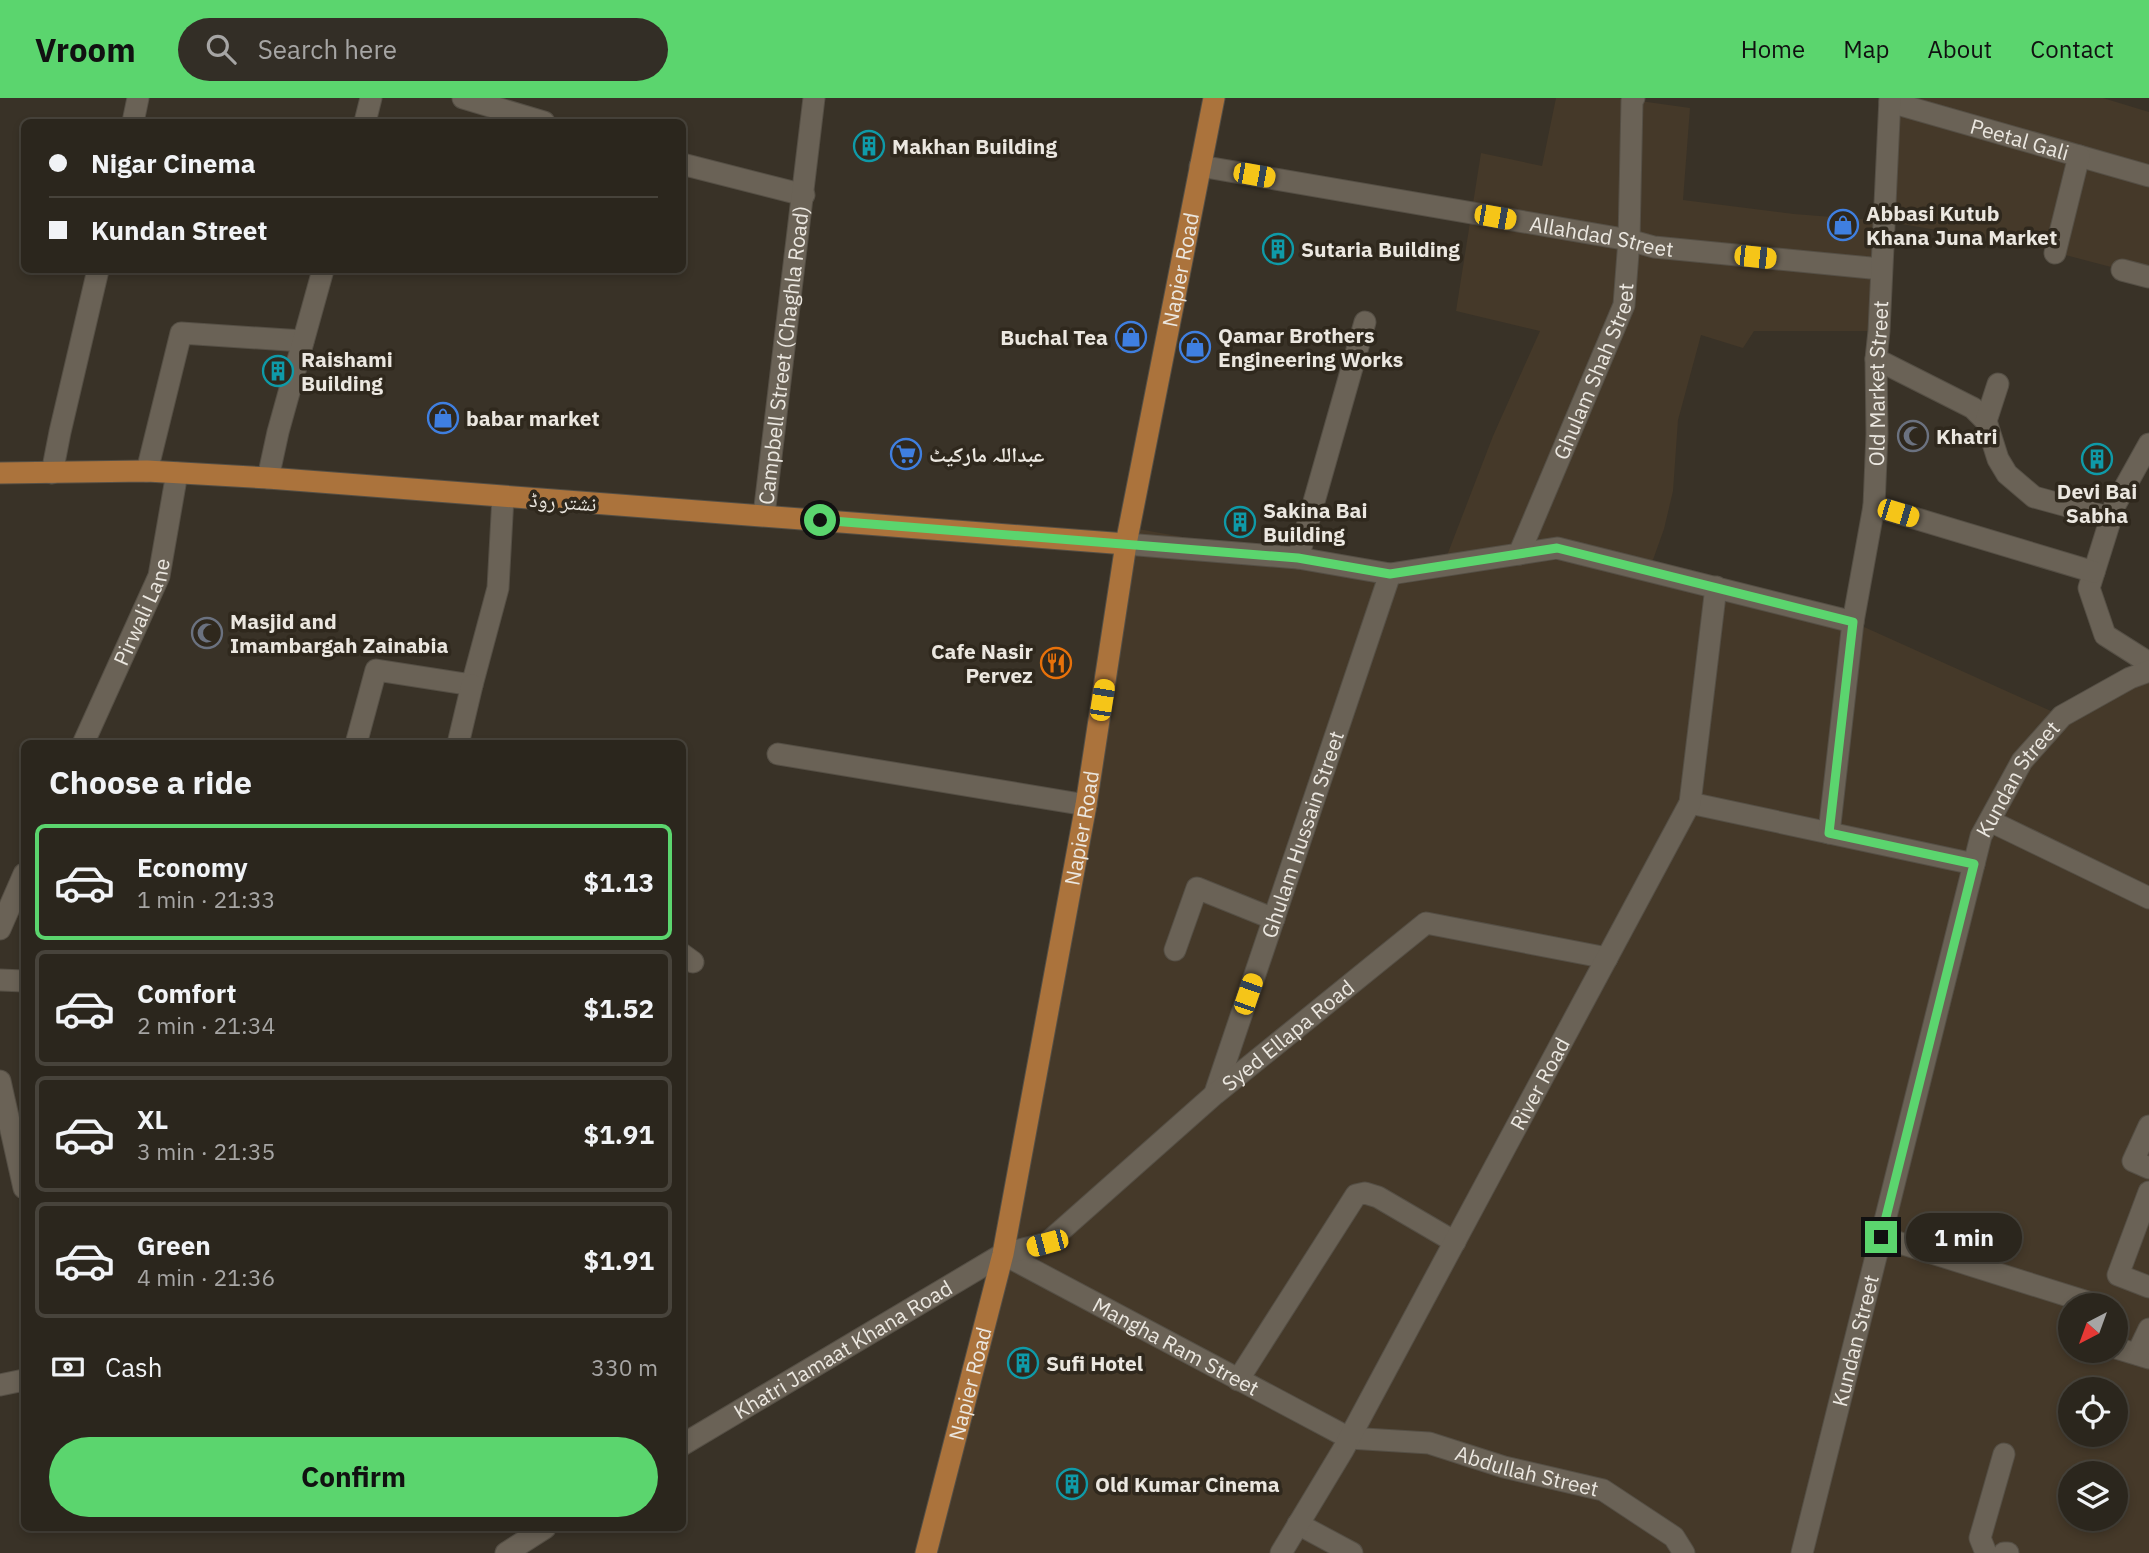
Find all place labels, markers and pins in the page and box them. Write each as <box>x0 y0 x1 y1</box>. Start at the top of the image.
building icon: Makhan Building <box>852 129 886 163</box>
place label: Makhan Building <box>892 132 1057 160</box>
place label: Abbasi Kutub Khana Juna Market <box>1866 199 2057 251</box>
shop icon: Abbasi Kutub Khana Juna Market <box>1826 208 1860 242</box>
building icon: Sutaria Building <box>1261 232 1295 266</box>
place label: Sutaria Building <box>1301 235 1460 263</box>
shop icon: Buchal Tea <box>1114 320 1148 354</box>
place label: Qamar Brothers Engineering Works <box>1218 321 1403 373</box>
place label: Buchal Tea <box>1000 323 1108 351</box>
shop icon: Qamar Brothers Engineering Works <box>1178 330 1212 364</box>
place label: Raishami Building <box>301 345 393 397</box>
building icon: Raishami Building <box>261 354 295 388</box>
shop icon: babar market <box>426 401 460 435</box>
place label: babar market <box>466 404 599 432</box>
mosque icon: Khatri <box>1896 419 1930 453</box>
place label: Khatri <box>1936 422 1998 450</box>
supermarket icon: عبداللہ مارکیٹ <box>889 437 923 471</box>
place label: عبداللہ مارکیٹ <box>929 440 1045 468</box>
building icon: Devi Bai Sabha <box>2080 442 2114 476</box>
place label: Devi Bai Sabha <box>2057 477 2137 529</box>
place label: Sakina Bai Building <box>1263 496 1368 548</box>
building icon: Sakina Bai Building <box>1223 505 1257 539</box>
place label: Masjid and Imambargah Zainabia <box>230 607 448 659</box>
mosque icon: Masjid and Imambargah Zainabia <box>190 616 224 650</box>
place label: Cafe Nasir Pervez <box>931 637 1034 689</box>
restaurant icon: Cafe Nasir Pervez <box>1039 646 1073 680</box>
building icon: Sufi Hotel <box>1006 1346 1040 1380</box>
place label: Sufi Hotel <box>1046 1349 1143 1377</box>
building icon: Old Kumar Cinema <box>1055 1467 1089 1501</box>
place label: Old Kumar Cinema <box>1095 1470 1280 1498</box>

